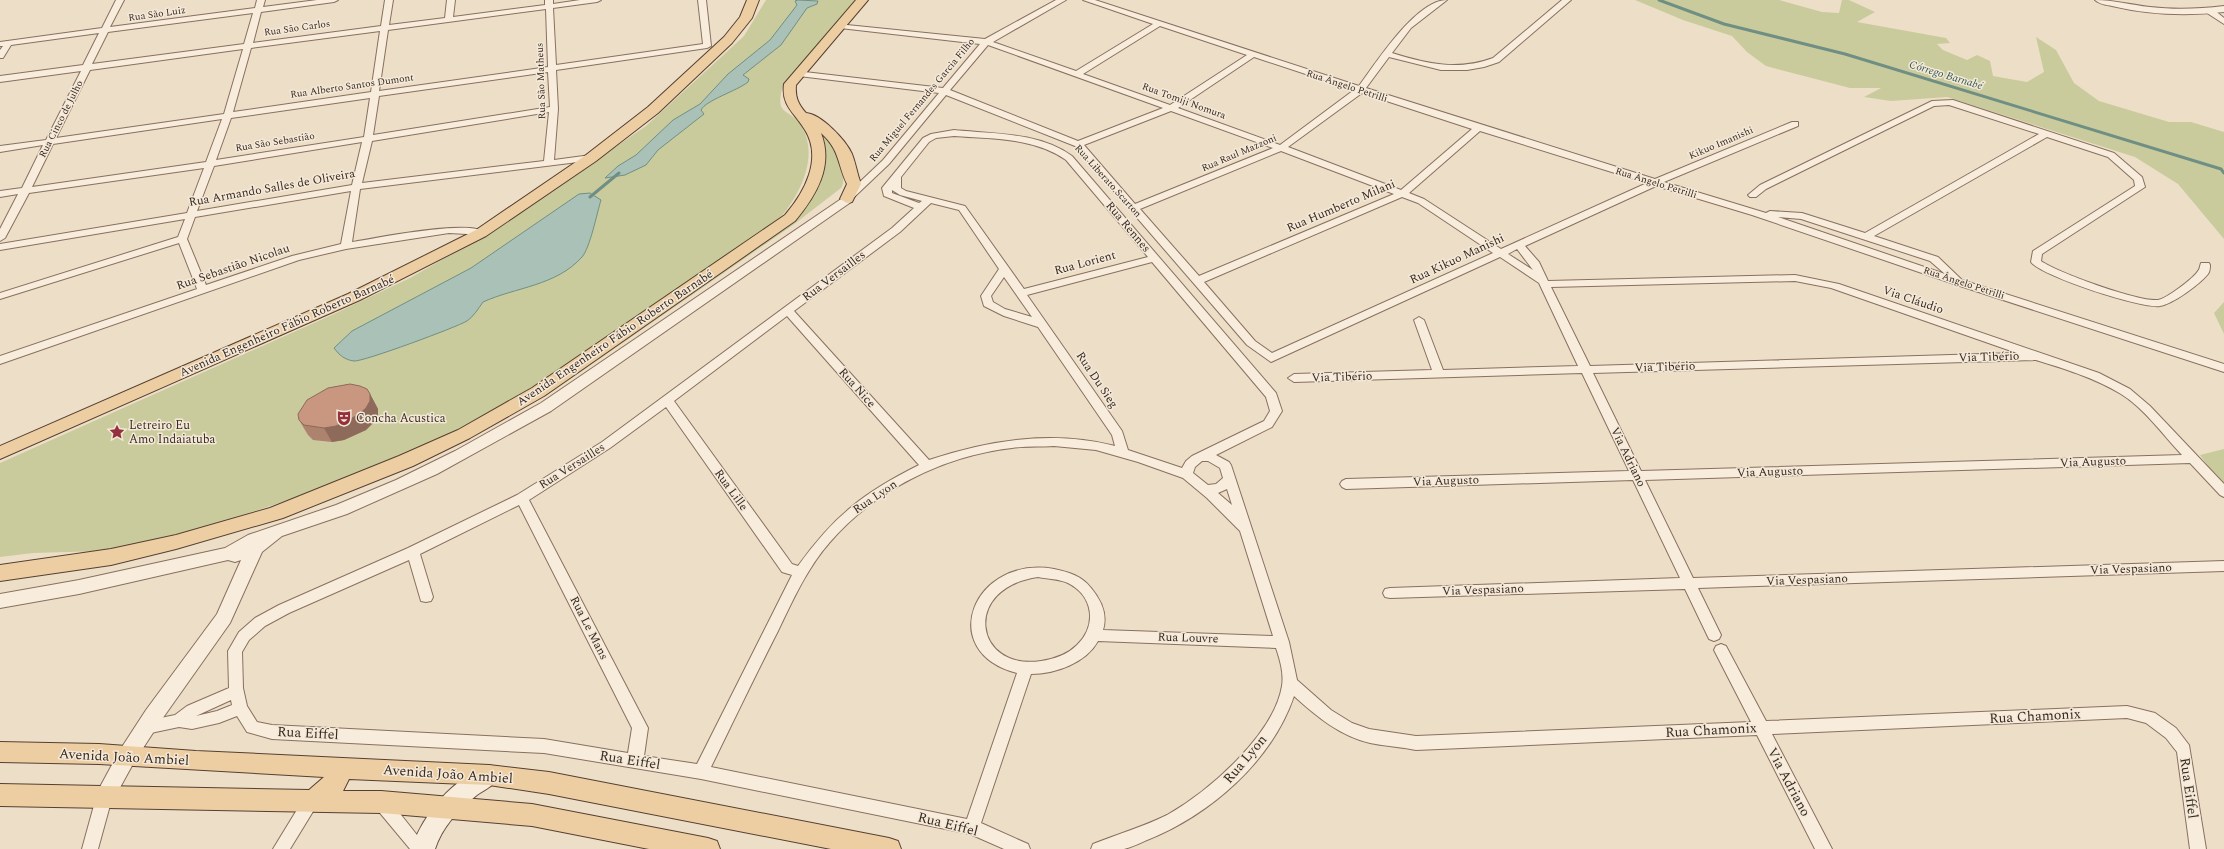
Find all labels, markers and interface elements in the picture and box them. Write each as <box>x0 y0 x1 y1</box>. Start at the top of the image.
street label: Rua São Luiz <box>127 2 187 26</box>
street label: Rua São Carlos <box>263 15 331 41</box>
street label: Rua Miguel Fernandes Garcia Filho <box>865 35 979 165</box>
street label: Rua São Matheus <box>532 42 550 120</box>
water label: Córrego Barnabé <box>1907 56 1986 95</box>
street label: Rua Ângelo Petrilli <box>1304 65 1390 107</box>
street label: Rua Alberto Santos Dumont <box>289 69 415 103</box>
street label: Rua Cinco de Julho <box>35 77 87 161</box>
street label: Rua Tomiji Nomura <box>1140 78 1228 124</box>
street label: Kikuo Imanishi <box>1686 122 1756 164</box>
street label: Rua São Sebastião <box>234 128 316 156</box>
street label: Rua Raul Mazzoni <box>1199 130 1279 176</box>
street label: Rua Liberato Scarton <box>1071 141 1145 221</box>
street label: Rua Ângelo Petrilli <box>1613 163 1699 203</box>
street label: Rua Armando Salles de Oliveira <box>187 164 357 212</box>
street label: Rua Humberto Milani <box>1284 174 1399 238</box>
street label: Rua Rennes <box>1101 197 1155 257</box>
street label: Rua Kikuo Manishi <box>1407 229 1508 289</box>
street label: Rua Sebastião Nicolau <box>174 239 292 295</box>
street label: Rua Versailles <box>798 246 870 306</box>
street label: Rua Lorient <box>1052 246 1118 280</box>
street label: Rua Ângelo Petrilli <box>1921 262 2007 304</box>
street label: Avenida Engenheiro Fábio Roberto Barnabé <box>513 265 717 411</box>
street label: Avenida Engenheiro Fábio Roberto Barnabé <box>177 270 398 382</box>
street label: Via Cláudio <box>1880 281 1946 319</box>
street label: Via Tibério <box>1958 346 2020 368</box>
street label: Rua Du Sieg <box>1071 348 1123 412</box>
street label: Via Tibério <box>1634 356 1696 378</box>
street label: Rua Nice <box>834 364 880 412</box>
street label: Via Tibério <box>1311 366 1373 388</box>
theatre icon: Concha Acustica <box>335 409 353 427</box>
place label: Concha Acustica <box>356 409 446 428</box>
place label: Letreiro Eu Amo Indaiatuba <box>129 416 215 449</box>
place icon: Letreiro Eu Amo Indaiatuba <box>108 423 126 441</box>
street label: Via Adriano <box>1605 424 1651 490</box>
street label: Rua Versailles <box>535 438 609 494</box>
street label: Via Augusto <box>2060 451 2126 473</box>
street label: Via Augusto <box>1737 461 1803 483</box>
street label: Rua Lille <box>709 465 753 515</box>
street label: Via Augusto <box>1413 470 1479 492</box>
street label: Rua Lyon <box>849 475 901 519</box>
street label: Via Vespasiano <box>2090 558 2172 580</box>
street label: Via Vespasiano <box>1766 569 1848 591</box>
street label: Via Vespasiano <box>1442 579 1524 601</box>
street label: Rua Le Mans <box>565 593 613 663</box>
street label: Rua Louvre <box>1157 627 1219 649</box>
street label: Rua Chamonix <box>1989 703 2081 729</box>
street label: Rua Chamonix <box>1665 717 1757 743</box>
street label: Rua Eiffel <box>277 721 339 745</box>
street label: Rua Lyon <box>1218 730 1272 788</box>
street label: Avenida João Ambiel <box>58 743 190 771</box>
street label: Via Adriano <box>1762 744 1816 820</box>
street label: Rua Eiffel <box>598 745 662 775</box>
street label: Rua Eiffel <box>2174 756 2204 820</box>
street label: Avenida João Ambiel <box>382 759 514 789</box>
street label: Rua Eiffel <box>916 806 980 842</box>

